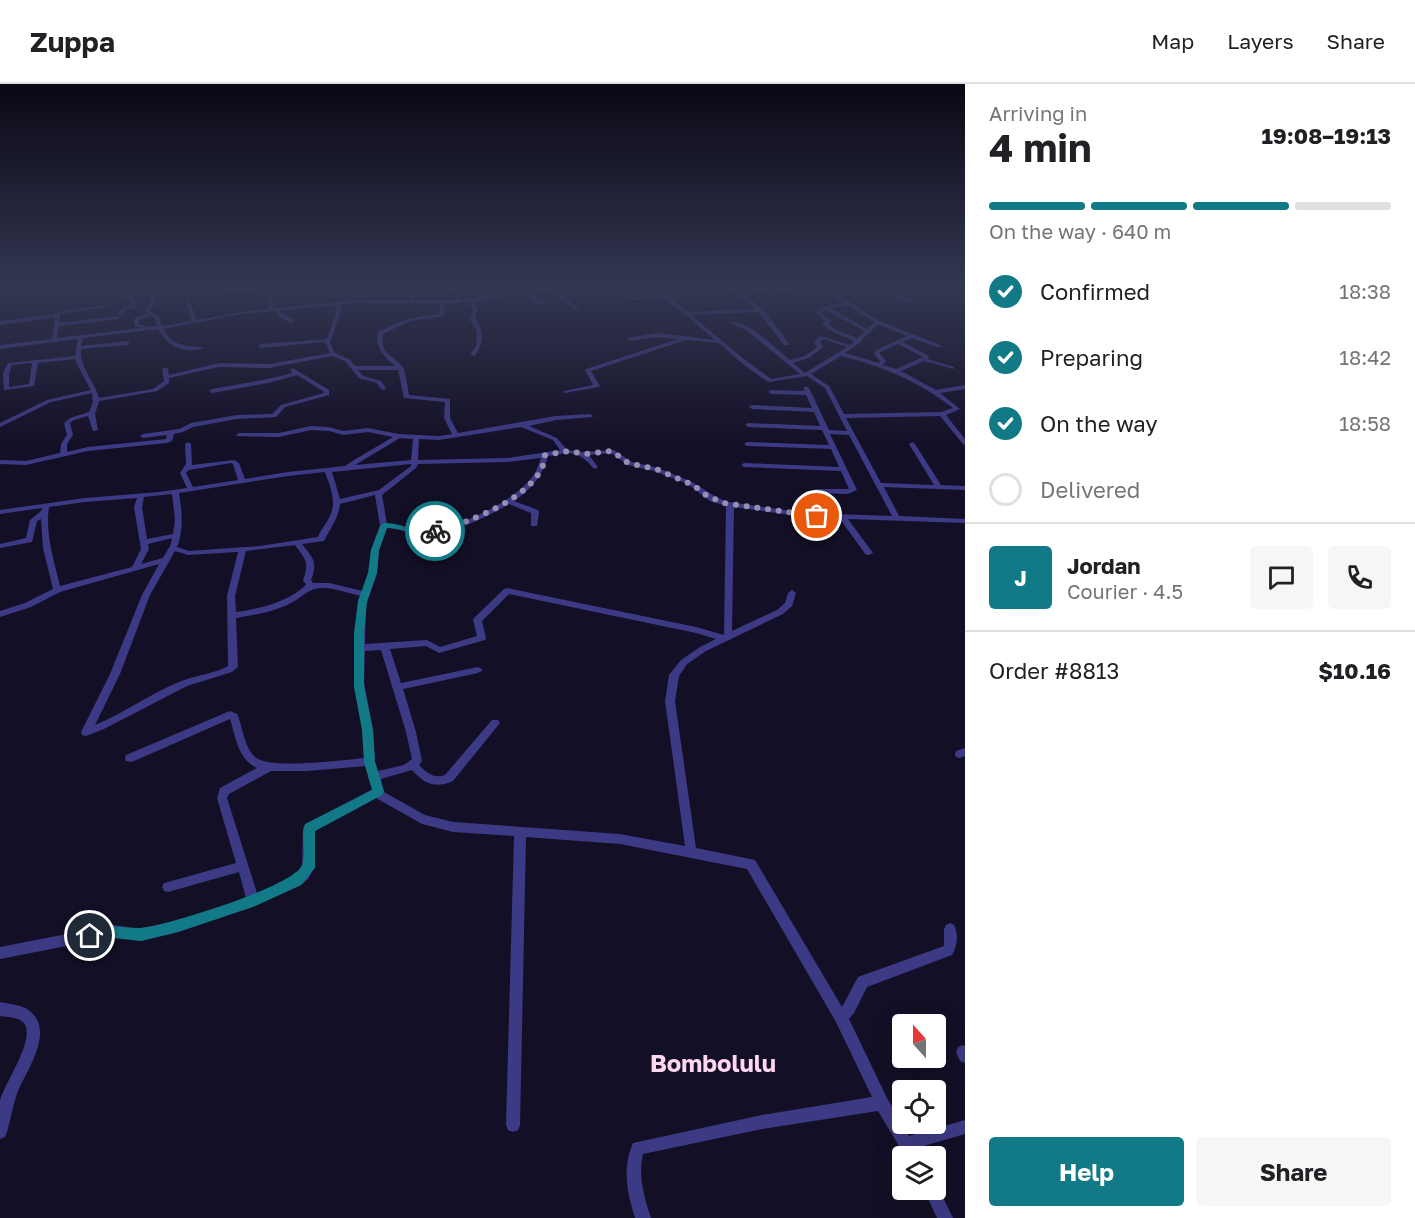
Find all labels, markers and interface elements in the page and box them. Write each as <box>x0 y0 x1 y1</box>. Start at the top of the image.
text: Zuppa <box>30 25 115 58</box>
text: Map <box>1151 28 1194 54</box>
text: Layers <box>1227 28 1294 54</box>
text: Share <box>1327 28 1385 54</box>
text: Arriving in <box>989 101 1087 125</box>
text: 19:08–19:13 <box>1262 122 1391 149</box>
text: 4 min <box>989 124 1092 171</box>
text: On the way · 640 m <box>989 219 1171 243</box>
icon: check <box>989 275 1022 308</box>
text: Confirmed <box>1040 278 1150 305</box>
text: 18:38 <box>1339 279 1391 303</box>
icon: check <box>989 341 1022 374</box>
text: Preparing <box>1040 344 1143 371</box>
text: 18:42 <box>1339 345 1391 369</box>
icon: check <box>989 407 1022 440</box>
text: On the way <box>1040 410 1158 437</box>
text: 18:58 <box>1339 411 1391 435</box>
text: Delivered <box>1040 476 1140 503</box>
pin <box>791 490 842 541</box>
icon: bag <box>800 499 833 532</box>
courier <box>405 501 465 561</box>
icon: bike <box>419 515 452 548</box>
button: chat <box>1250 546 1313 609</box>
button: phone <box>1328 546 1391 609</box>
text: Jordan <box>1067 552 1141 579</box>
text: J <box>1014 564 1027 591</box>
text: Courier · 4.5 <box>1067 579 1183 603</box>
text: Order #8813 <box>989 657 1119 684</box>
text: $10.16 <box>1318 657 1391 684</box>
pin <box>64 910 115 961</box>
icon: home <box>73 919 106 952</box>
north arrow <box>892 1014 946 1068</box>
map controls <box>892 1014 946 1200</box>
district label: Bombolulu <box>650 1048 776 1077</box>
button: locate <box>892 1080 946 1134</box>
button: Help <box>989 1137 1184 1206</box>
button: Share <box>1196 1137 1391 1206</box>
button: layers <box>892 1146 946 1200</box>

